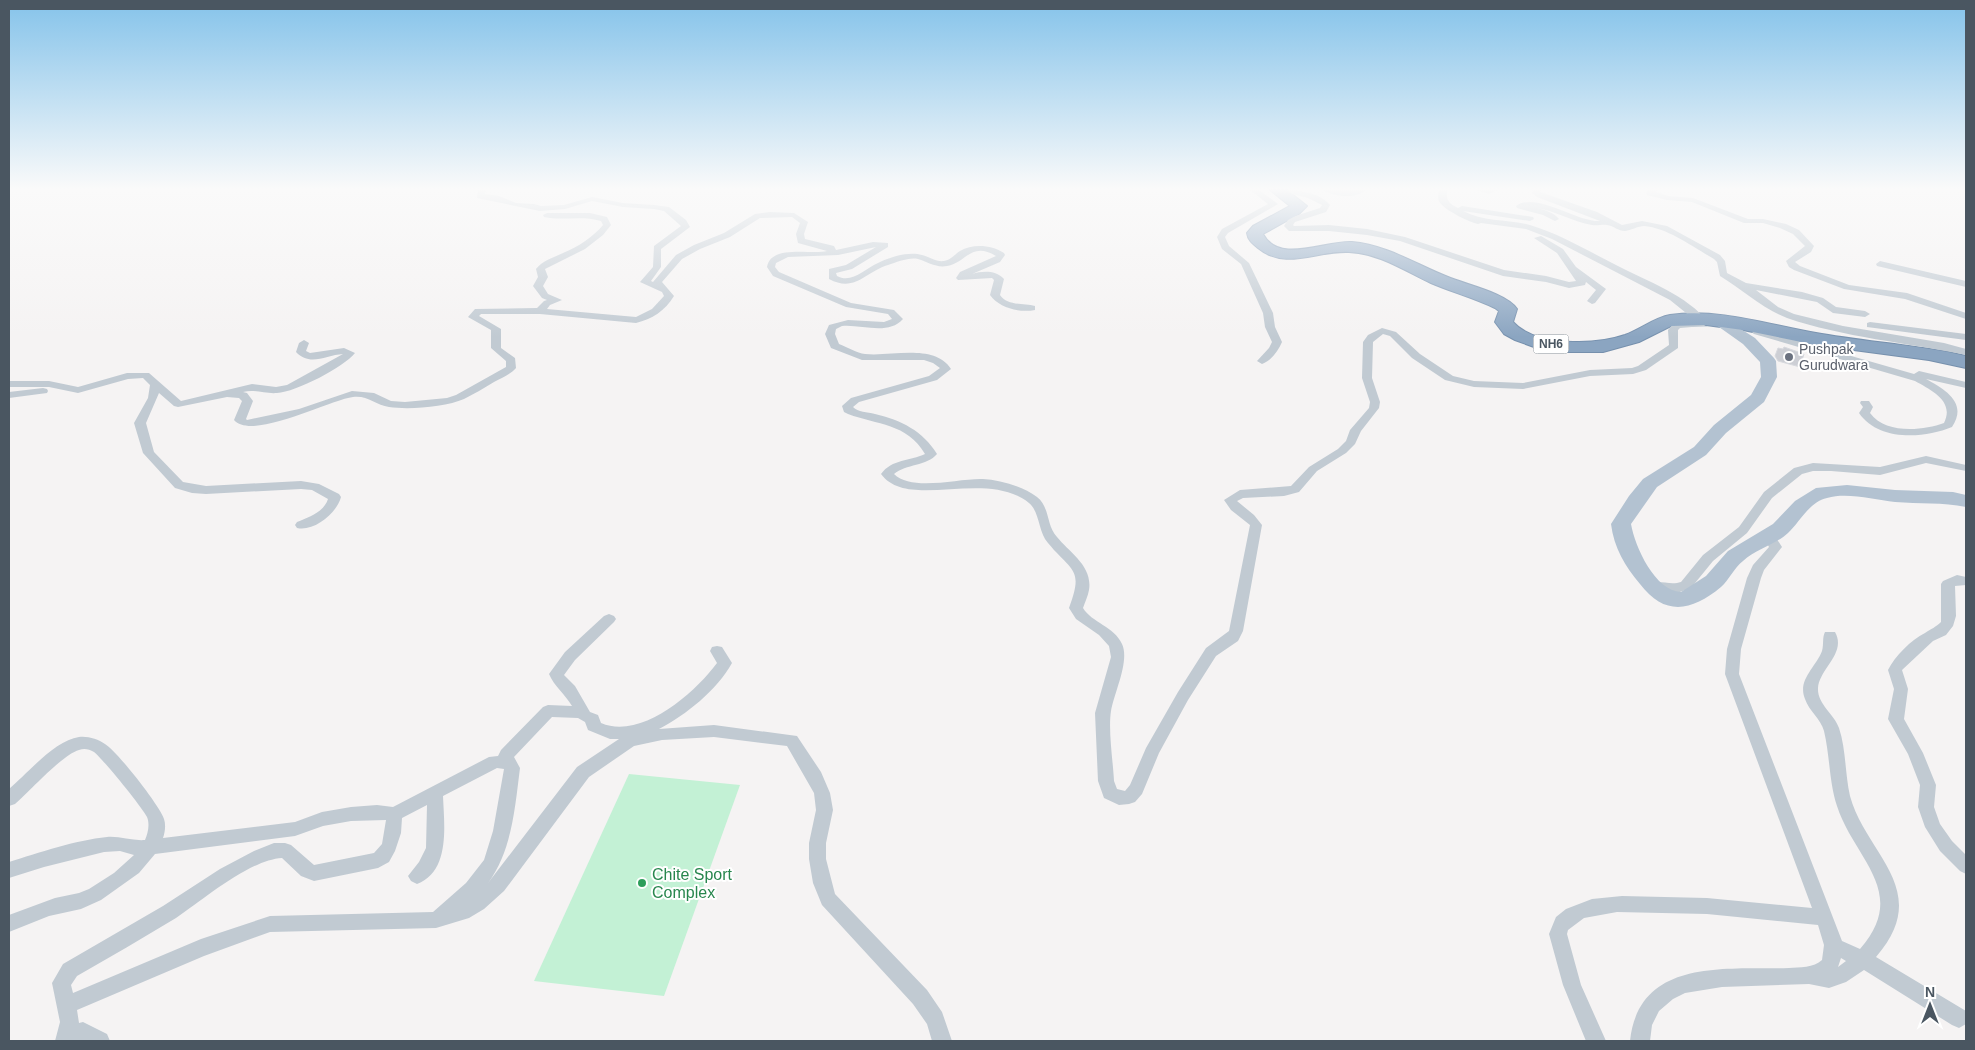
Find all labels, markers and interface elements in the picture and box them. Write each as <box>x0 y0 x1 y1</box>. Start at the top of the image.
road number: NH6 <box>1534 334 1568 354</box>
place label: Pushpak Gurudwara <box>1799 341 1868 373</box>
marker: Pushpak Gurudwara <box>1783 351 1795 363</box>
place label: Chite Sport Complex <box>652 866 733 901</box>
marker: Chite Sport Complex <box>636 877 648 889</box>
north arrow <box>1905 980 1955 1030</box>
text: N <box>1925 984 1935 1000</box>

